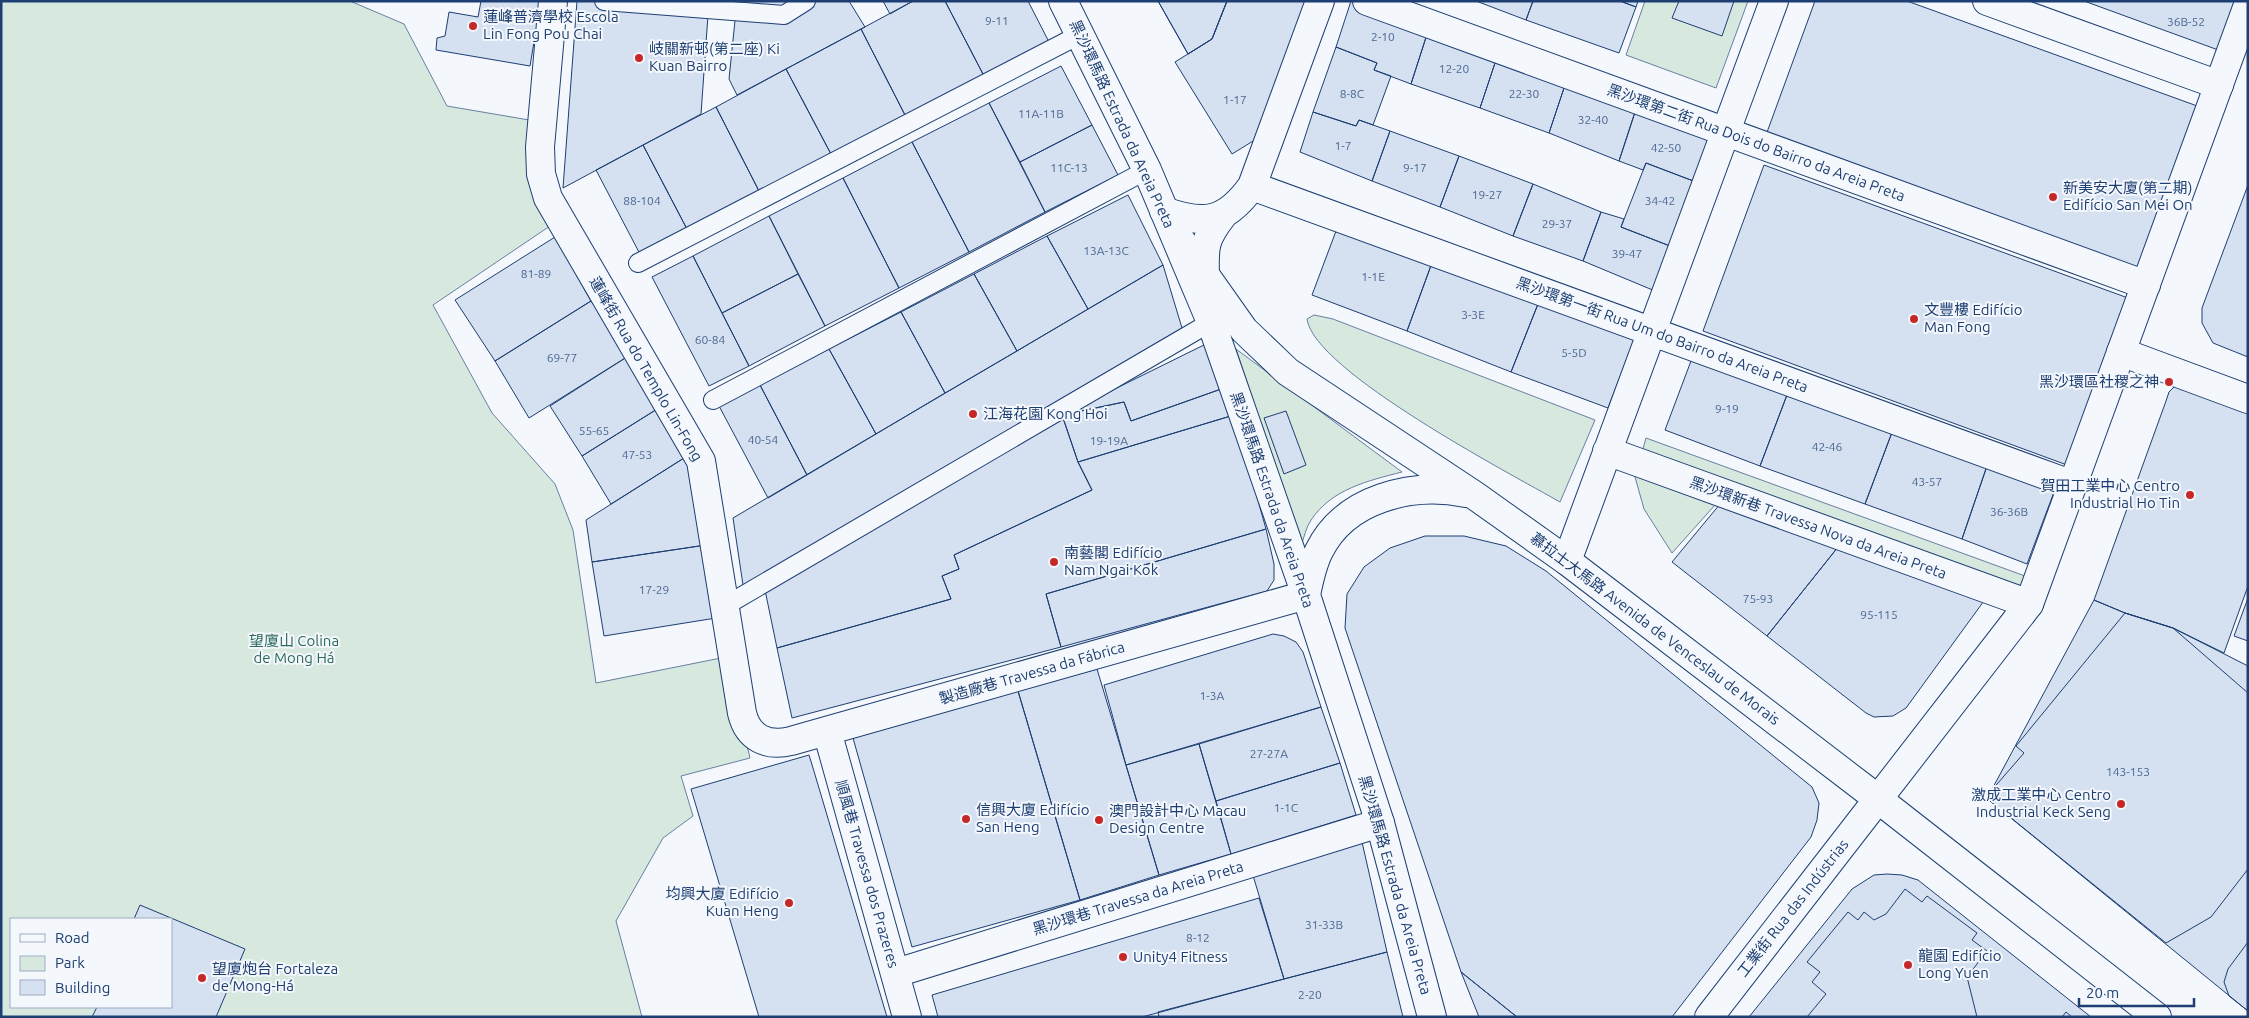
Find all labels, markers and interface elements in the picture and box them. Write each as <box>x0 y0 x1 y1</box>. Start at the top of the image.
place label: 蓮峰普濟學校 Escola Lin Fong Pou Chai <box>483 8 619 42</box>
house number: 9-11 <box>985 14 1009 27</box>
house number: 36B-52 <box>2167 15 2205 28</box>
street label: 黑沙環馬路 Estrada da Areia Preta <box>1067 17 1178 230</box>
marker: 蓮峰普濟學校 Escola Lin Fong Pou Chai <box>467 20 479 32</box>
house number: 2-10 <box>1371 30 1395 43</box>
place label: 岐關新邨(第二座) Ki Kuan Bairro <box>649 40 780 74</box>
marker: 岐關新邨(第二座) Ki Kuan Bairro <box>633 52 645 64</box>
house number: 12-20 <box>1439 62 1469 75</box>
street label: 黑沙環第二街 Rua Dois do Bairro da Areia Preta <box>1605 81 1907 205</box>
house number: 8-8C <box>1340 87 1365 100</box>
house number: 22-30 <box>1509 87 1539 100</box>
house number: 1-17 <box>1223 93 1247 106</box>
house number: 11A-11B <box>1018 107 1064 120</box>
house number: 32-40 <box>1578 113 1608 126</box>
house number: 1-7 <box>1334 139 1352 152</box>
house number: 42-50 <box>1651 141 1681 154</box>
house number: 11C-13 <box>1050 161 1088 174</box>
house number: 9-17 <box>1403 161 1427 174</box>
place label: 新美安大廈(第二期) Edifício San Mei On <box>2063 179 2193 213</box>
house number: 19-27 <box>1472 188 1502 201</box>
marker: 新美安大廈(第二期) Edifício San Mei On <box>2047 191 2059 203</box>
house number: 88-104 <box>623 194 661 207</box>
house number: 34-42 <box>1645 194 1675 207</box>
house number: 29-37 <box>1542 217 1572 230</box>
house number: 13A-13C <box>1083 244 1129 257</box>
house number: 39-47 <box>1612 247 1642 260</box>
house number: 81-89 <box>521 267 551 280</box>
house number: 1-1E <box>1361 270 1385 283</box>
street label: 蓮峰街 Rua do Templo Lin-Fong <box>587 273 706 464</box>
street label: 黑沙環第一街 Rua Um do Bairro da Areia Preta <box>1514 274 1810 395</box>
place label: 文豐樓 Edifício Man Fong <box>1924 301 2022 335</box>
house number: 3-3E <box>1461 308 1485 321</box>
marker: 文豐樓 Edifício Man Fong <box>1908 313 1920 325</box>
house number: 60-84 <box>695 333 725 346</box>
house number: 5-5D <box>1561 346 1587 359</box>
house number: 69-77 <box>547 351 577 364</box>
place label: 黑沙環區社稷之神 <box>2039 373 2159 390</box>
marker: 黑沙環區社稷之神 <box>2163 376 2175 388</box>
street label: 黑沙環馬路 Estrada da Areia Preta <box>1227 390 1318 610</box>
house number: 9-19 <box>1715 402 1739 415</box>
place label: 江海花園 Kong Hoi <box>983 405 1108 422</box>
marker: 江海花園 Kong Hoi <box>967 408 979 420</box>
house number: 55-65 <box>579 424 609 437</box>
house number: 40-54 <box>748 433 778 446</box>
house number: 19-19A <box>1090 434 1128 447</box>
house number: 42-46 <box>1812 440 1842 453</box>
house number: 47-53 <box>622 448 652 461</box>
street label: 黑沙環新巷 Travessa Nova da Areia Preta <box>1687 473 1949 582</box>
house number: 43-57 <box>1912 475 1942 488</box>
place label: 賀田工業中心 Centro Industrial Ho Tin <box>2040 477 2180 511</box>
marker: 賀田工業中心 Centro Industrial Ho Tin <box>2184 489 2196 501</box>
house number: 36-36B <box>1990 505 2028 518</box>
street label: 慕拉士大馬路 Avenida de Venceslau de Morais <box>1527 529 1784 728</box>
place label: 南藝閣 Edifício Nam Ngai Kok <box>1064 544 1162 578</box>
marker: 南藝閣 Edifício Nam Ngai Kok <box>1048 556 1060 568</box>
house number: 17-29 <box>639 583 669 596</box>
house number: 75-93 <box>1743 592 1773 605</box>
house number: 95-115 <box>1860 608 1898 621</box>
park label: 望廈山 Colina de Mong Há <box>249 632 339 666</box>
street label: 製造廠巷 Travessa da Fábrica <box>937 638 1127 707</box>
house number: 1-3A <box>1200 689 1225 702</box>
house number: 27-27A <box>1250 747 1288 760</box>
house number: 143-153 <box>2106 765 2150 778</box>
street label: 黑沙環馬路 Estrada da Areia Preta <box>1356 773 1435 997</box>
street label: 順風巷 Travessa dos Prazeres <box>832 778 902 970</box>
place label: 激成工業中心 Centro Industrial Keck Seng <box>1971 786 2111 820</box>
marker: 激成工業中心 Centro Industrial Keck Seng <box>2115 798 2127 810</box>
place label: 信興大廈 Edifício San Heng <box>976 801 1089 835</box>
house number: 1-1C <box>1274 801 1299 814</box>
place label: 澳門設計中心 Macau Design Centre <box>1109 802 1246 836</box>
marker: 信興大廈 Edifício San Heng <box>960 813 972 825</box>
marker: 澳門設計中心 Macau Design Centre <box>1093 814 1105 826</box>
street label: 工業街 Rua das Indústrias <box>1734 836 1852 980</box>
street label: 黑沙環巷 Travessa da Areia Preta <box>1031 857 1245 938</box>
place label: 均興大廈 Edifício Kuan Heng <box>666 885 779 919</box>
marker: 均興大廈 Edifício Kuan Heng <box>783 897 795 909</box>
legend <box>10 918 172 1008</box>
house number: 31-33B <box>1305 918 1343 931</box>
text: Road <box>55 929 90 946</box>
house number: 8-12 <box>1186 931 1210 944</box>
place label: 龍園 Edifício Long Yuen <box>1918 947 2001 981</box>
place label: Unity4 Fitness <box>1133 948 1228 965</box>
marker: Unity4 Fitness <box>1117 951 1129 963</box>
text: Park <box>55 954 85 971</box>
marker: 龍園 Edifício Long Yuen <box>1902 959 1914 971</box>
place label: 望廈炮台 Fortaleza de Mong-Há <box>212 960 338 994</box>
marker: 望廈炮台 Fortaleza de Mong-Há <box>196 972 208 984</box>
scale bar <box>2079 976 2194 1008</box>
text: Building <box>55 979 110 996</box>
text: 20 m <box>2086 984 2119 1001</box>
house number: 2-20 <box>1298 988 1322 1001</box>

